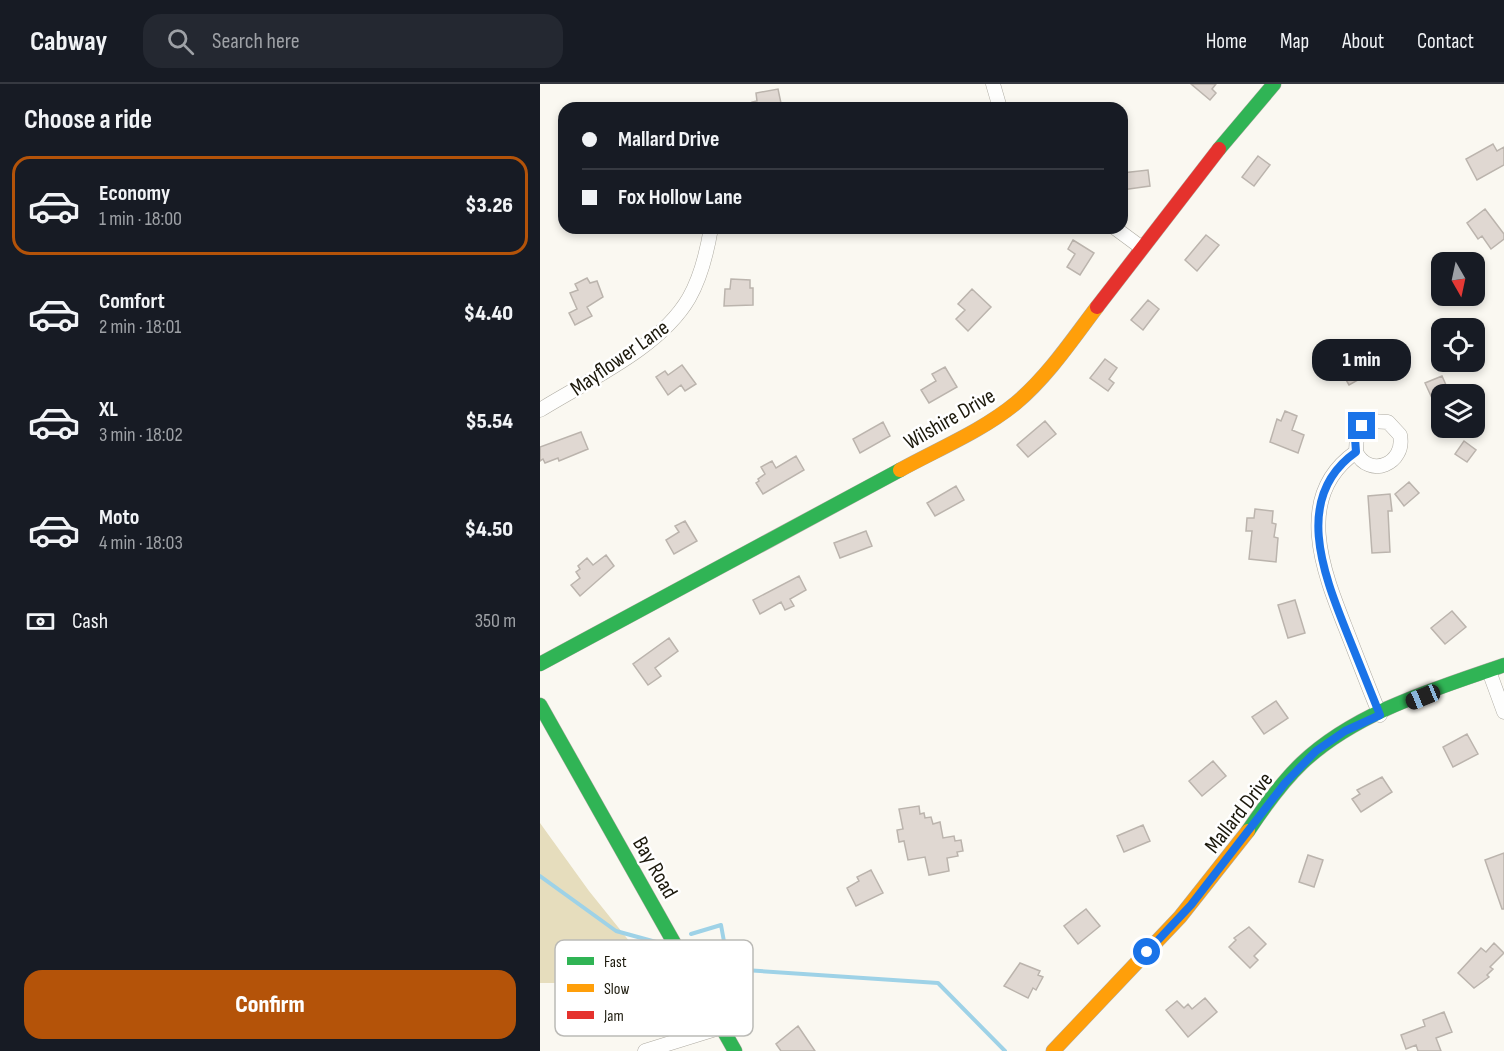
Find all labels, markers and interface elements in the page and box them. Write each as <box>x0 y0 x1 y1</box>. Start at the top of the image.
search box <box>143 14 563 68</box>
text: Cabway <box>30 25 107 58</box>
icon: search <box>164 25 197 58</box>
text: Search here <box>212 28 300 55</box>
text: Home <box>1206 29 1247 54</box>
text: Map <box>1280 29 1309 54</box>
text: About <box>1342 29 1384 54</box>
text: Contact <box>1417 29 1474 54</box>
text: Choose a ride <box>24 104 152 136</box>
text: Mallard Drive <box>618 126 720 153</box>
icon: car <box>27 179 81 233</box>
text: Economy <box>99 180 170 207</box>
text: Fox Hollow Lane <box>618 184 742 211</box>
text: $3.26 <box>465 192 513 219</box>
text: 1 min · 18:00 <box>99 207 182 231</box>
north arrow <box>1431 252 1485 306</box>
map controls <box>1431 252 1485 438</box>
icon: car <box>27 287 81 341</box>
text: Comfort <box>99 288 165 315</box>
text: $4.40 <box>464 300 513 327</box>
street label: Mayflower Lane <box>565 314 675 402</box>
text: 2 min · 18:01 <box>99 315 181 339</box>
button: locate <box>1431 318 1485 372</box>
callout: 1 min <box>1312 339 1412 381</box>
text: 1 min <box>1342 348 1381 372</box>
street label: Wilshire Drive <box>899 382 1000 456</box>
button: layers <box>1431 384 1485 438</box>
icon: car <box>27 395 81 449</box>
text: XL <box>99 396 118 423</box>
text: $5.54 <box>465 408 513 435</box>
route end <box>1348 412 1375 439</box>
text: 3 min · 18:02 <box>99 423 183 447</box>
icon: car <box>27 503 81 557</box>
text: Moto <box>99 504 139 531</box>
text: $4.50 <box>465 516 513 543</box>
text: 4 min · 18:03 <box>99 531 183 555</box>
icon: cash <box>24 605 57 638</box>
text: Cash <box>72 608 108 635</box>
text: 350 m <box>475 609 516 633</box>
car <box>1403 682 1443 712</box>
street label: Mallard Drive <box>1199 767 1279 859</box>
street label: Bay Road <box>626 832 683 903</box>
route start <box>1133 938 1160 965</box>
legend <box>555 940 753 1036</box>
text: Fast <box>604 953 627 972</box>
button: Confirm <box>24 970 516 1039</box>
text: Slow <box>604 980 629 999</box>
text: Jam <box>603 1007 624 1026</box>

